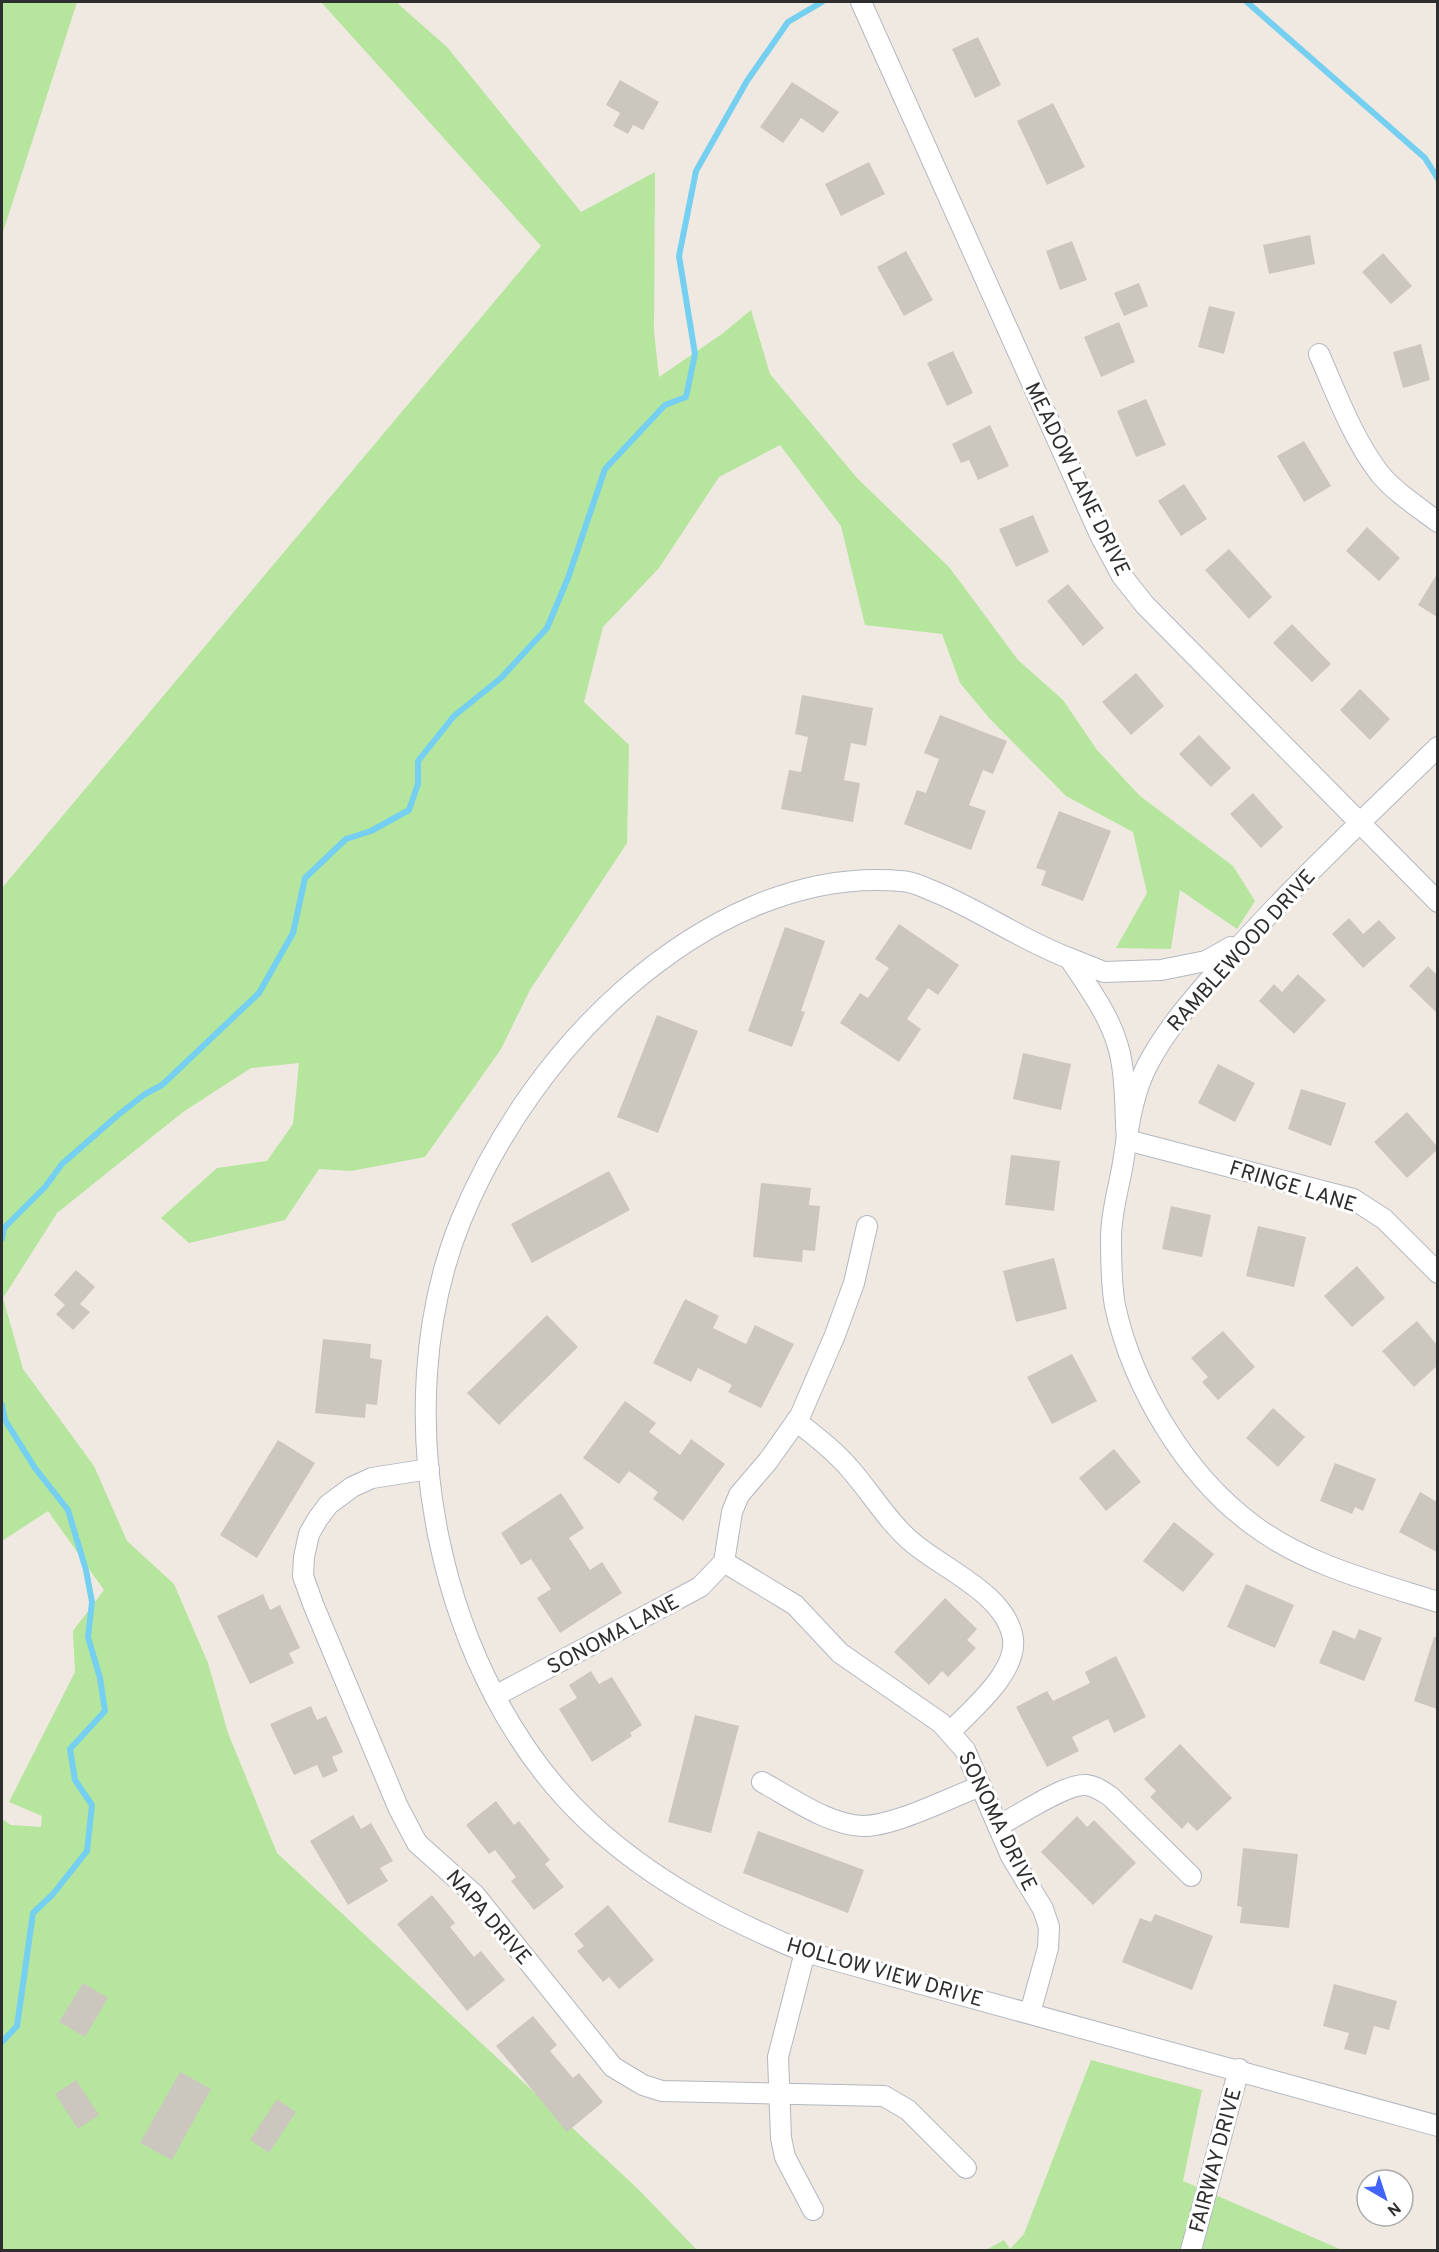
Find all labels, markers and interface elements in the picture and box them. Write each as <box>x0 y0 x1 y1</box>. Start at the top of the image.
street label: MEADOW LANE DRIVE <box>1018 378 1135 581</box>
street label: RAMBLEWOOD DRIVE <box>1162 864 1322 1038</box>
street label: FRINGE LANE <box>1226 1155 1360 1220</box>
street label: SONOMA LANE <box>543 1589 684 1682</box>
street label: SONOMA DRIVE <box>951 1747 1042 1896</box>
street label: NAPA DRIVE <box>439 1865 537 1971</box>
street label: HOLLOW VIEW DRIVE <box>783 1932 986 2014</box>
street label: FAIRWAY DRIVE <box>1184 2085 1249 2236</box>
north arrow <box>1355 2168 1415 2228</box>
text: N <box>1382 2197 1404 2219</box>

